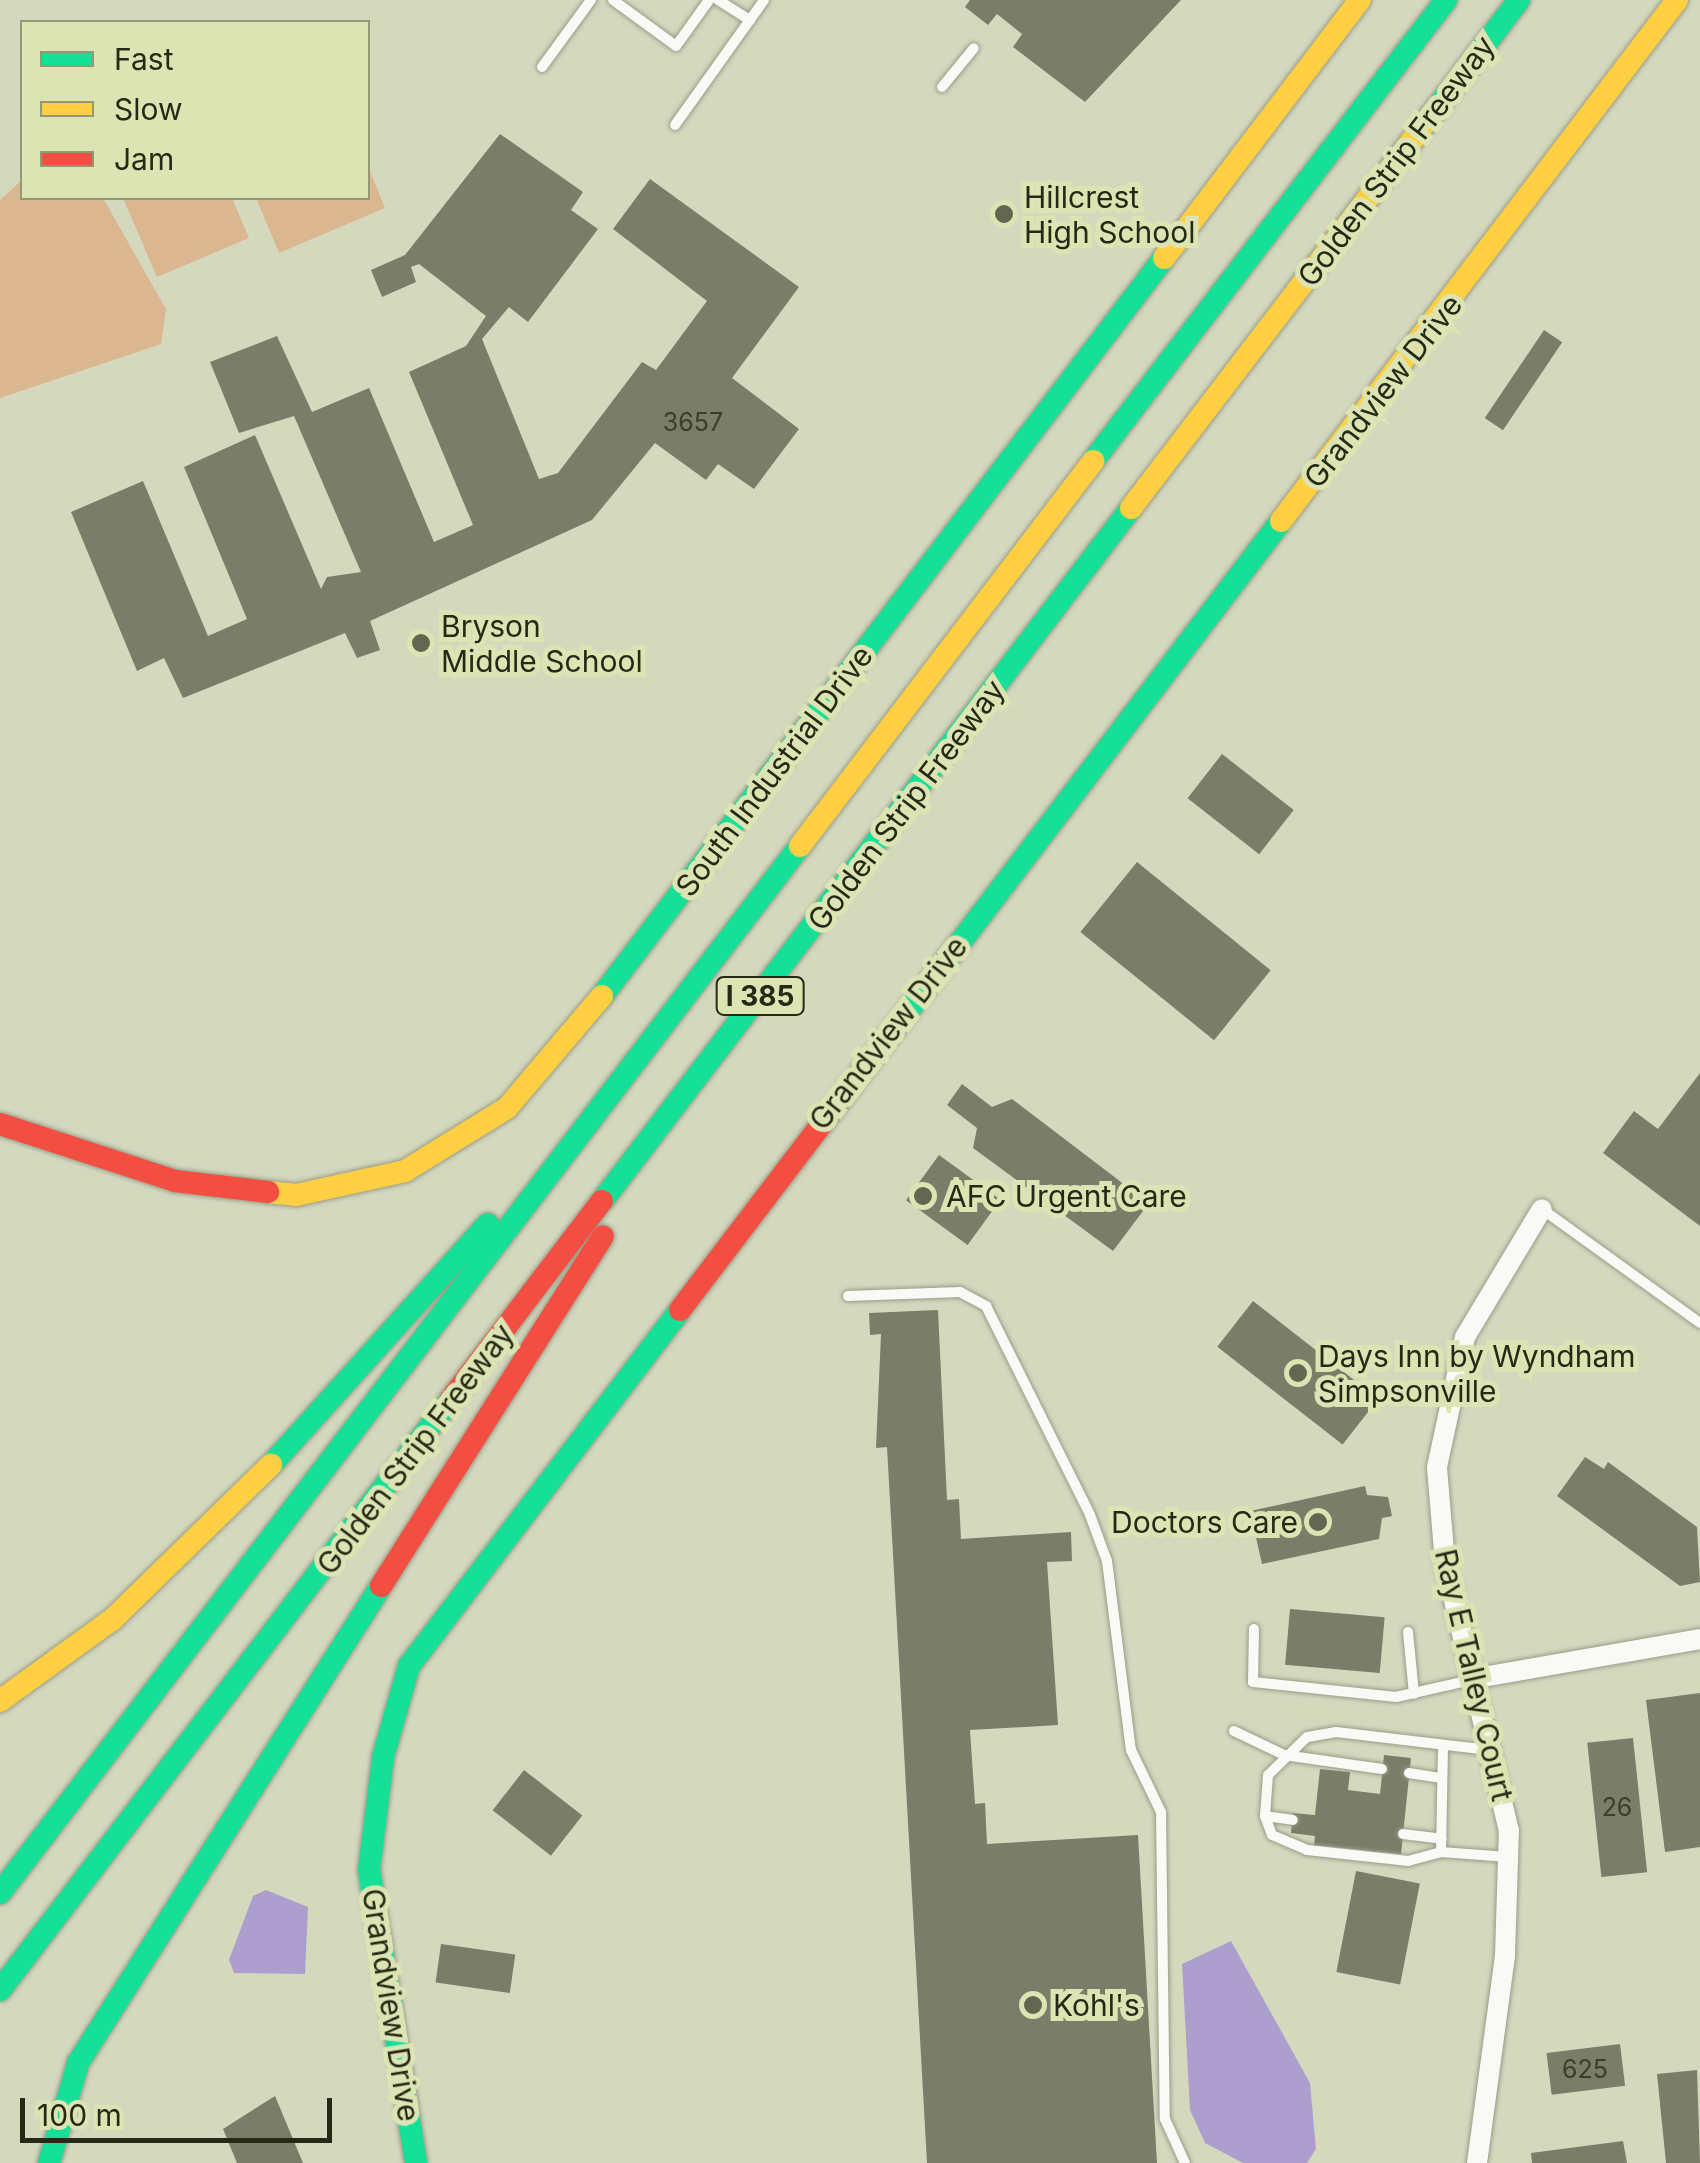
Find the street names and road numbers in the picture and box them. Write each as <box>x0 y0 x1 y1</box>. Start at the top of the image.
street label: Golden Strip Freeway <box>1290 29 1502 293</box>
street label: Grandview Drive <box>1296 287 1470 495</box>
street label: South Industrial Drive <box>668 639 880 903</box>
street label: Golden Strip Freeway <box>800 673 1012 937</box>
street label: Grandview Drive <box>801 929 975 1137</box>
road number: I 385 <box>715 973 805 1019</box>
street label: Golden Strip Freeway <box>309 1317 521 1581</box>
street label: Ray E Talley Court <box>1428 1546 1520 1804</box>
street label: Grandview Drive <box>355 1886 427 2124</box>

